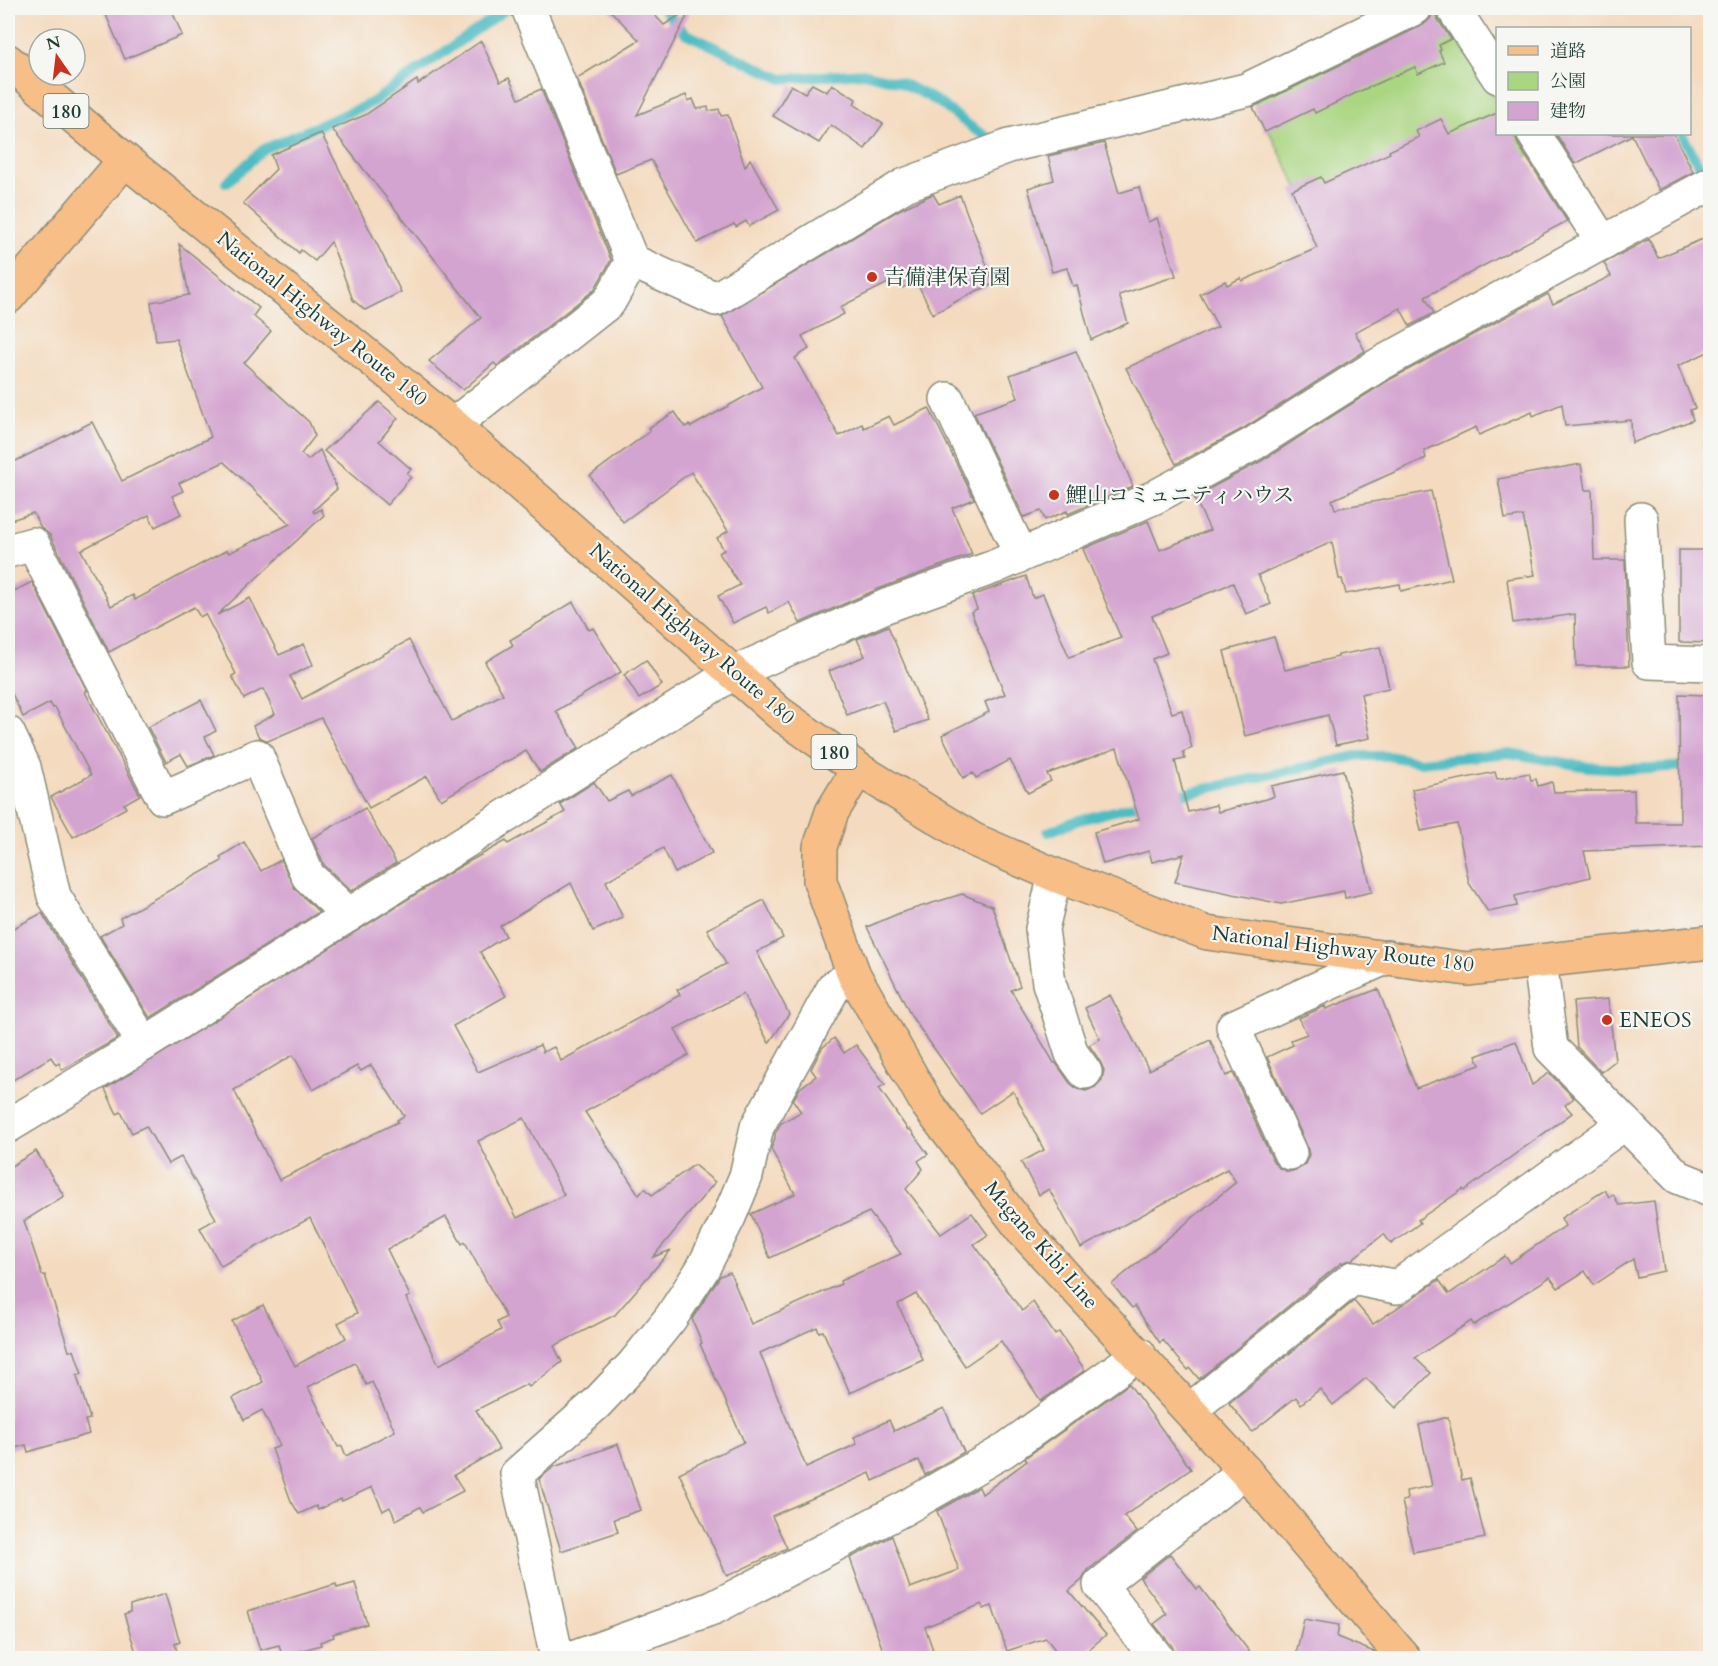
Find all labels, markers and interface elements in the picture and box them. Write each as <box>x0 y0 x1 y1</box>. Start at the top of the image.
north arrow <box>27 27 87 87</box>
legend <box>1496 27 1691 135</box>
text: N <box>44 31 63 56</box>
text: 道路 <box>1550 39 1586 64</box>
text: 公園 <box>1550 69 1586 94</box>
road number: 180 <box>44 94 88 128</box>
text: 建物 <box>1550 99 1586 124</box>
street label: National Highway Route 180 <box>210 225 434 413</box>
place label: 吉備津保育園 <box>884 263 1010 292</box>
marker: 吉備津保育園 <box>865 270 879 284</box>
place label: 鯉山コミュニティハウス <box>1066 481 1294 510</box>
marker: 鯉山コミュニティハウス <box>1047 488 1061 502</box>
street label: National Highway Route 180 <box>583 537 801 731</box>
road number: 180 <box>812 735 856 769</box>
street label: National Highway Route 180 <box>1210 919 1476 979</box>
place label: ENEOS <box>1619 1006 1692 1035</box>
marker: ENEOS <box>1600 1013 1614 1027</box>
street label: Magane Kibi Line <box>977 1175 1105 1315</box>

